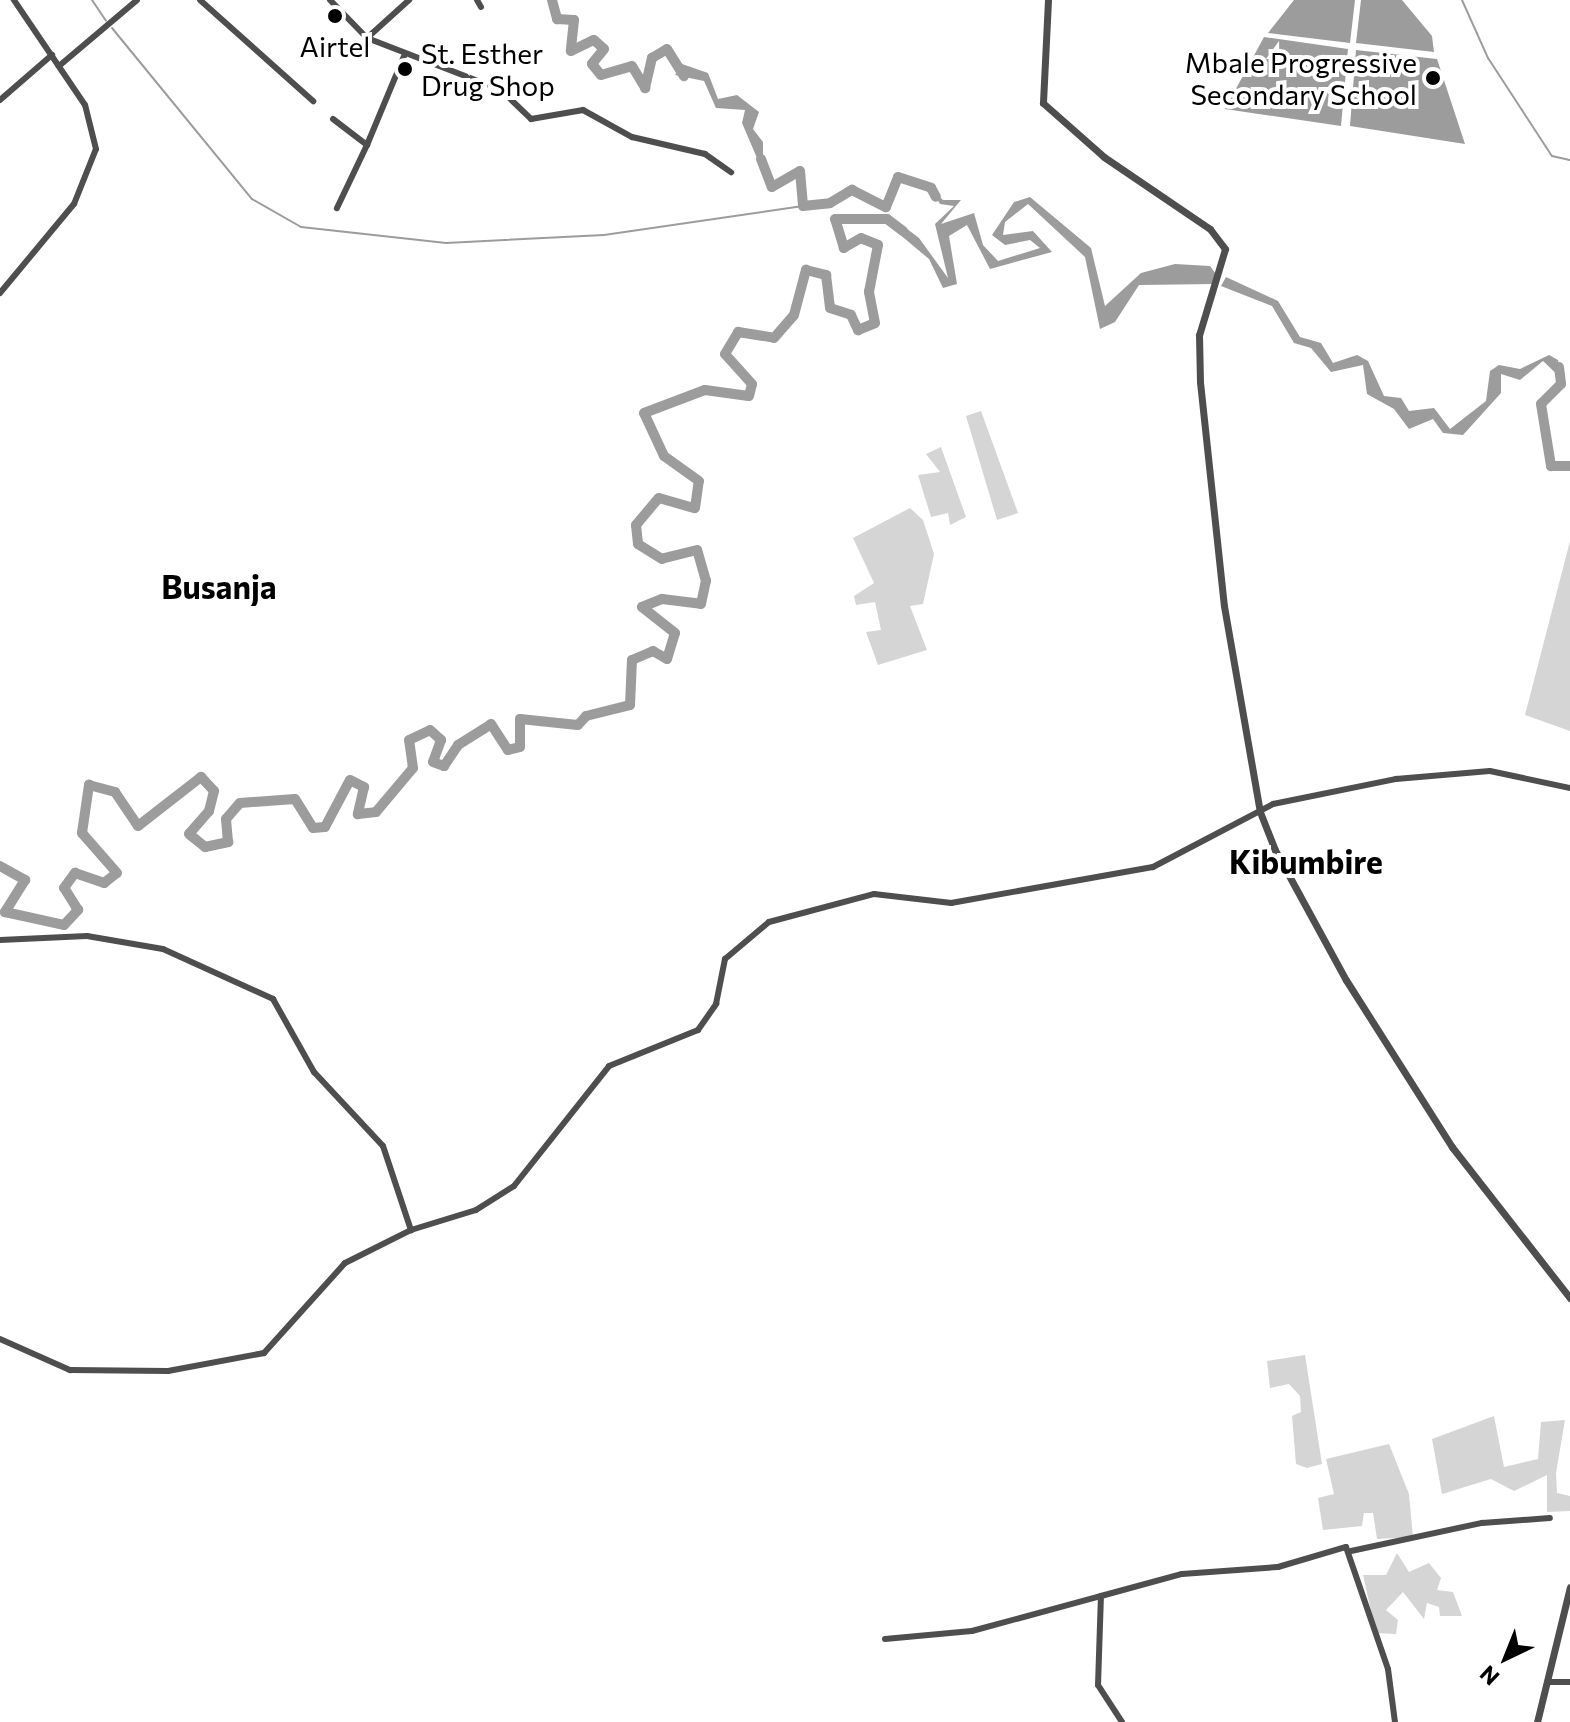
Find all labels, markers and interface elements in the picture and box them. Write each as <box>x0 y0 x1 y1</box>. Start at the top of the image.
marker: Airtel <box>326 7 344 25</box>
place label: Airtel <box>300 29 370 63</box>
place label: St. Esther Drug Shop <box>421 36 555 102</box>
place label: Mbale Progressive Secondary School <box>1185 45 1417 111</box>
marker: St. Esther Drug Shop <box>396 60 414 78</box>
marker: Mbale Progressive Secondary School <box>1424 69 1442 87</box>
district label: Busanja <box>161 567 277 605</box>
district label: Kibumbire <box>1229 842 1383 880</box>
north arrow <box>1466 1618 1546 1698</box>
text: N <box>1474 1660 1505 1691</box>

